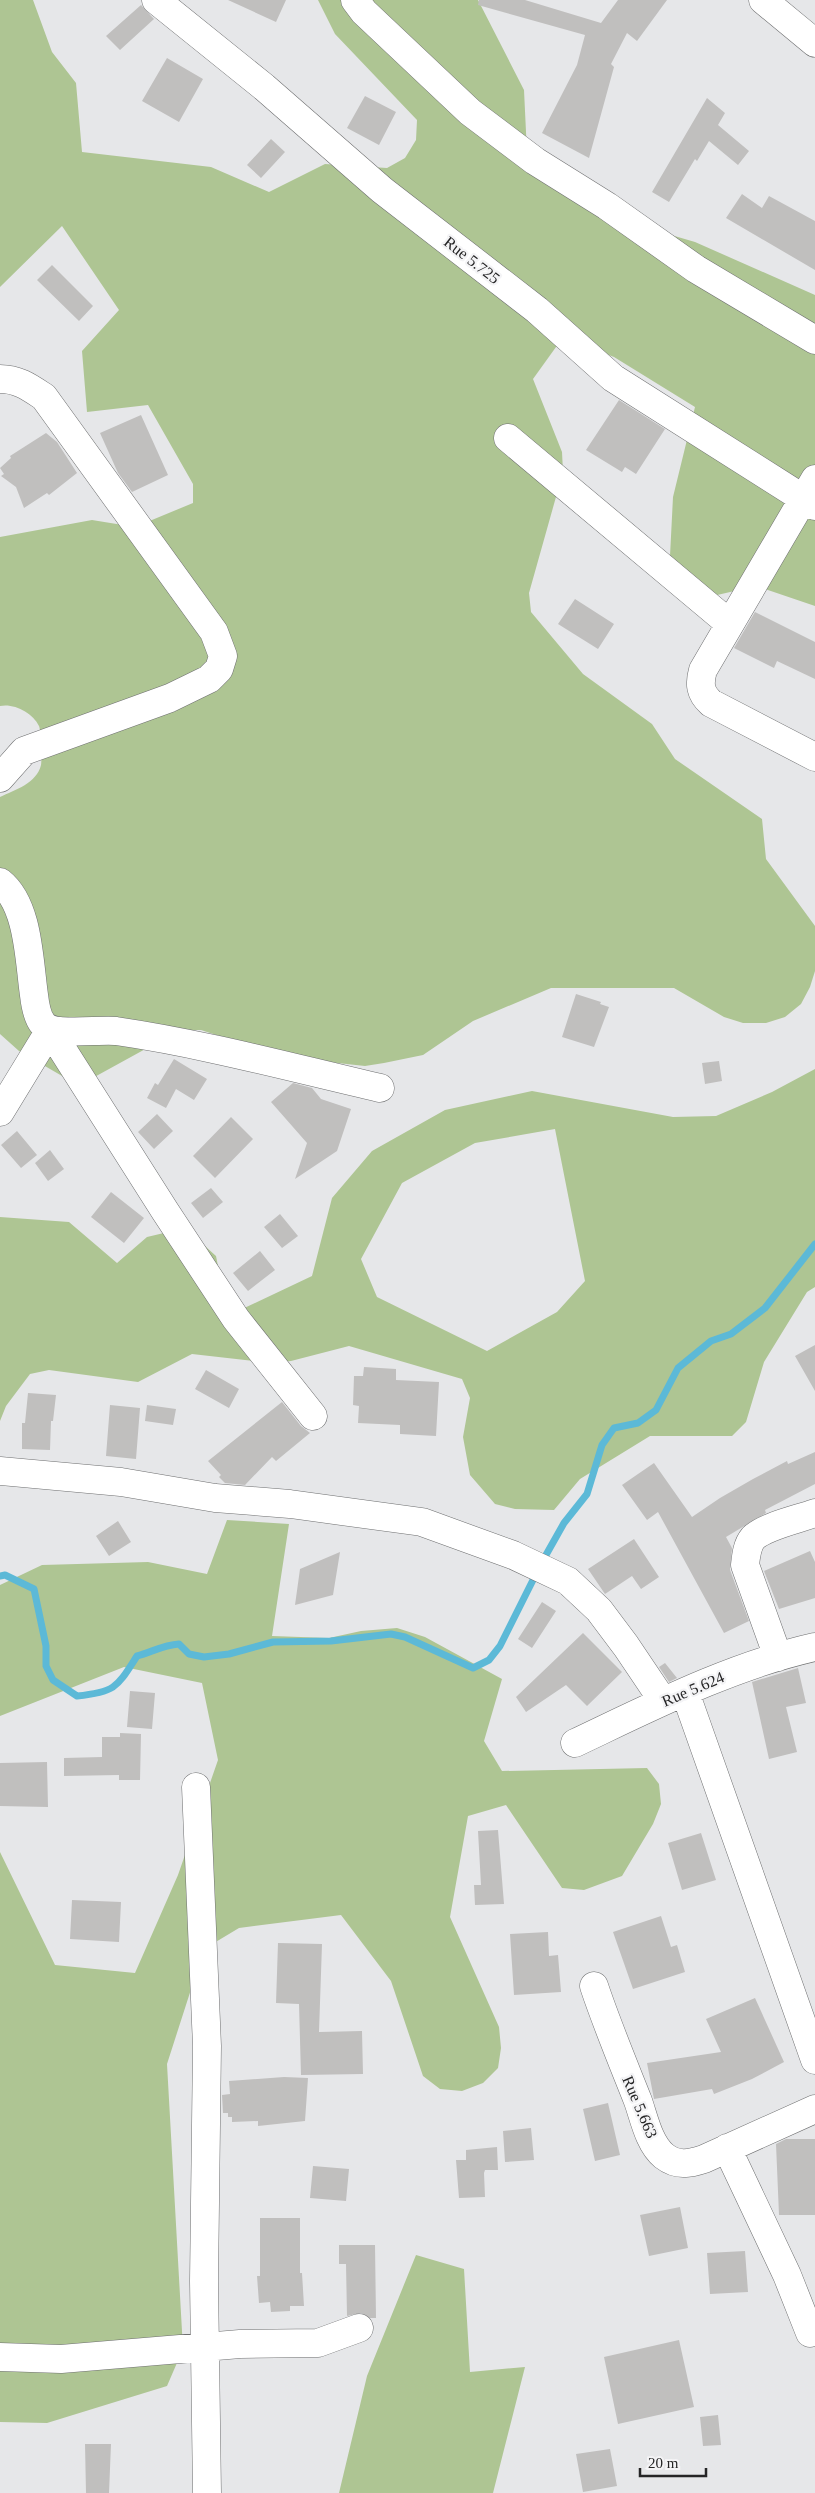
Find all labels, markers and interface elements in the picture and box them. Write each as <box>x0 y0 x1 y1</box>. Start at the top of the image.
street label: Rue 5.725 <box>441 233 503 287</box>
street label: Rue 5.624 <box>659 1668 727 1710</box>
street label: Rue 5.663 <box>619 2073 661 2141</box>
scale bar <box>640 2446 706 2478</box>
text: 20 m <box>648 2455 679 2471</box>

